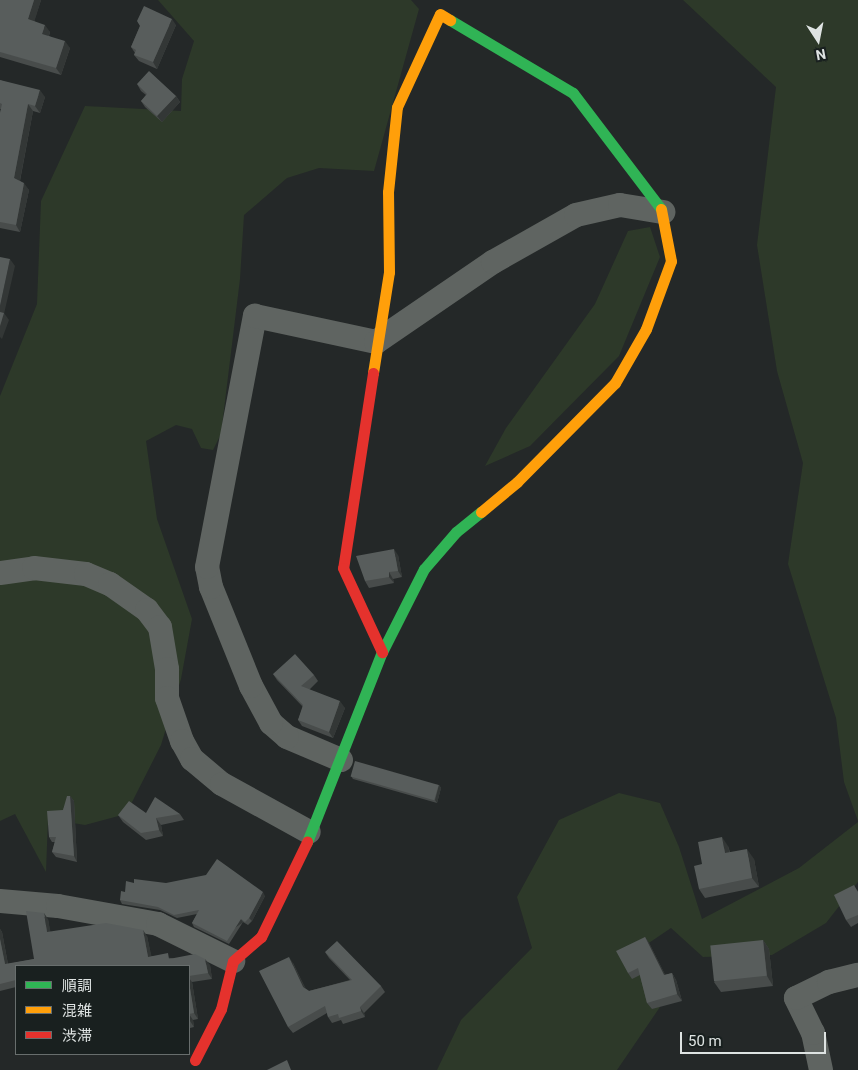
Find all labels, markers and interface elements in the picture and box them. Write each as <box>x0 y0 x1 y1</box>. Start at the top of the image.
north arrow <box>793 15 843 65</box>
text: N <box>814 46 827 64</box>
legend <box>15 965 190 1055</box>
text: 順調 <box>62 977 92 995</box>
text: 混雑 <box>62 1002 92 1020</box>
scale bar <box>683 1022 829 1054</box>
text: 渋滞 <box>62 1027 92 1045</box>
text: 50 m <box>688 1032 722 1050</box>

